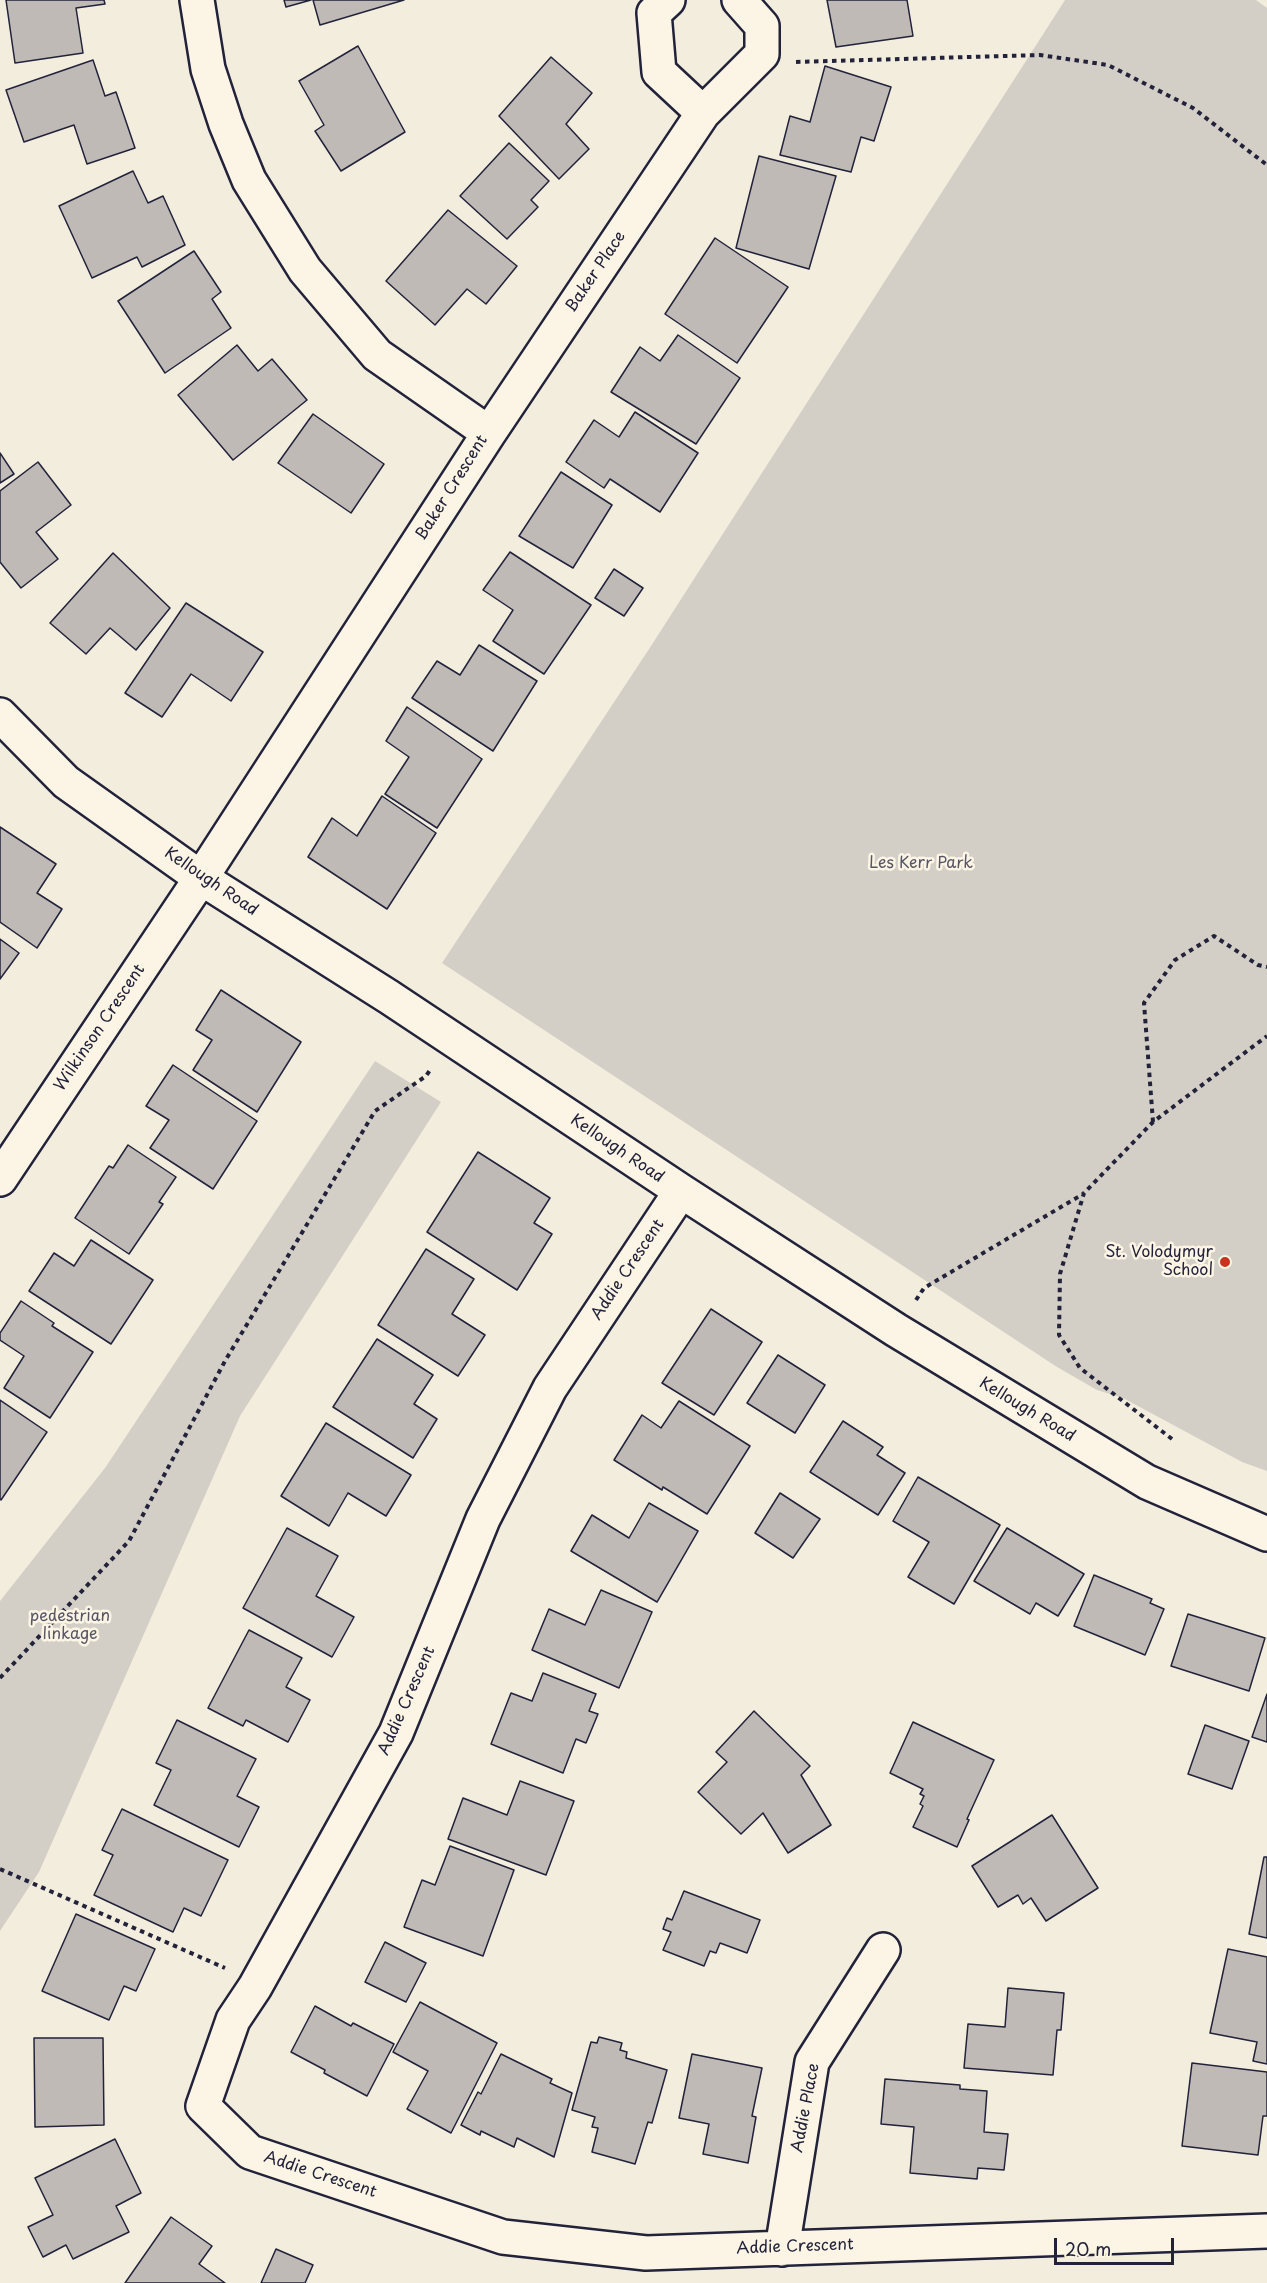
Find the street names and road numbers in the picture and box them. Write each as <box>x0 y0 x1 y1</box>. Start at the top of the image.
street label: Baker Place <box>562 228 630 316</box>
street label: Baker Crescent <box>412 432 492 544</box>
street label: Kellough Road <box>161 844 261 920</box>
street label: Wilkinson Crescent <box>51 961 149 1095</box>
street label: Kellough Road <box>567 1111 667 1187</box>
street label: Addie Crescent <box>587 1216 669 1324</box>
street label: Kellough Road <box>975 1374 1079 1446</box>
street label: Addie Crescent <box>374 1644 440 1758</box>
street label: Addie Place <box>788 2062 824 2154</box>
street label: Addie Crescent <box>261 2148 379 2202</box>
street label: Addie Crescent <box>736 2235 854 2259</box>

